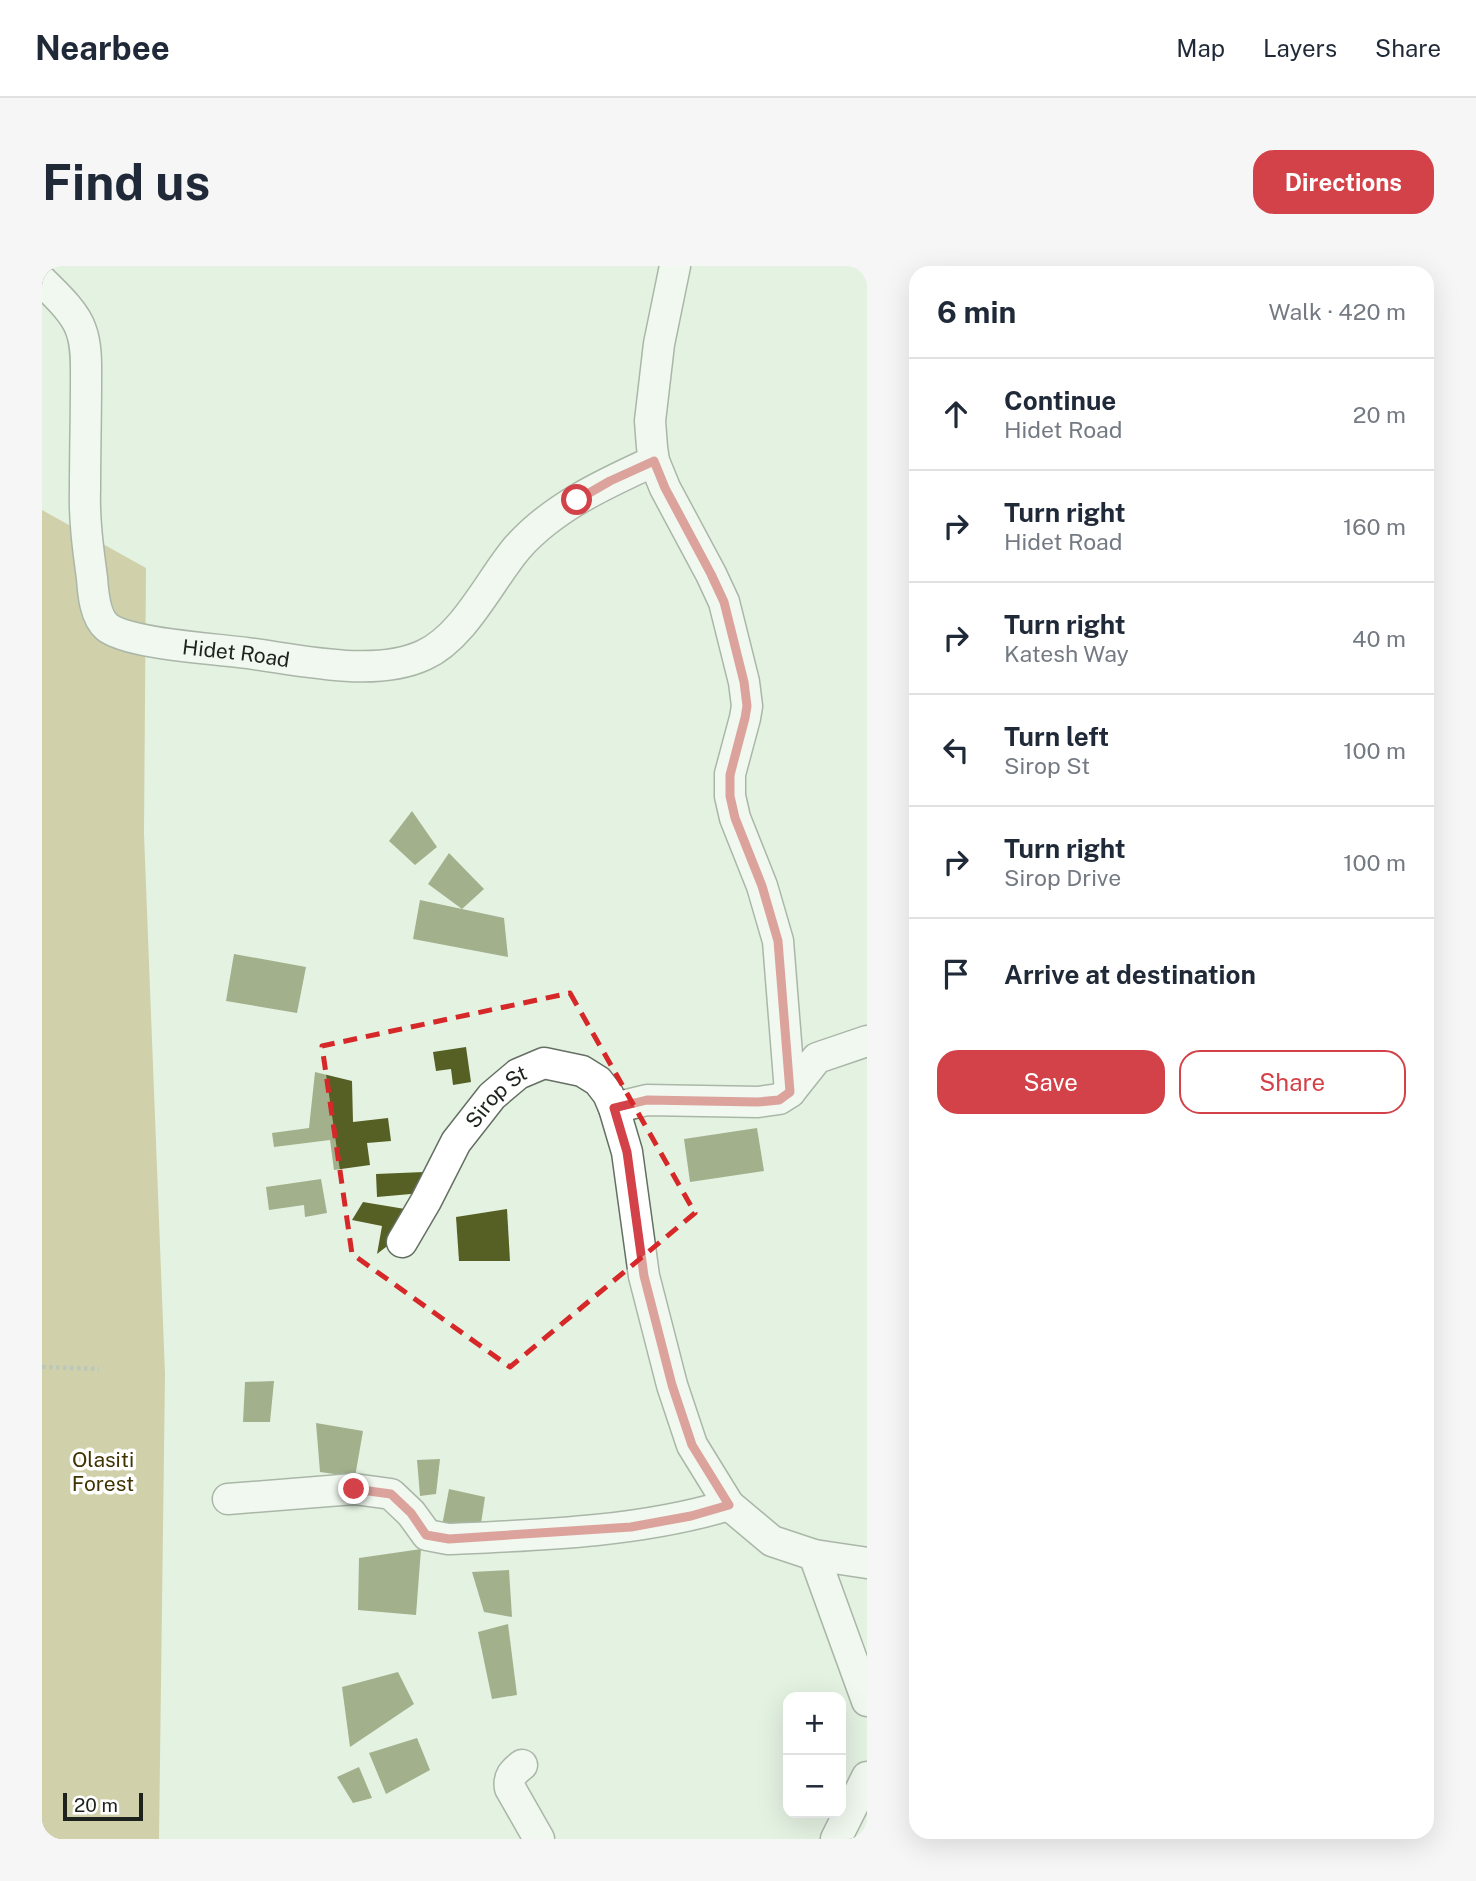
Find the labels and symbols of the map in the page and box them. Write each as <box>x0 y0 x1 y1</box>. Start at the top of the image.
route start <box>561 484 592 515</box>
street label: Hidet Road <box>181 634 292 672</box>
street label: Sirop St <box>460 1059 530 1132</box>
park label: Olasiti Forest <box>72 1447 134 1496</box>
route end <box>338 1473 369 1504</box>
scale bar <box>63 1790 144 1822</box>

